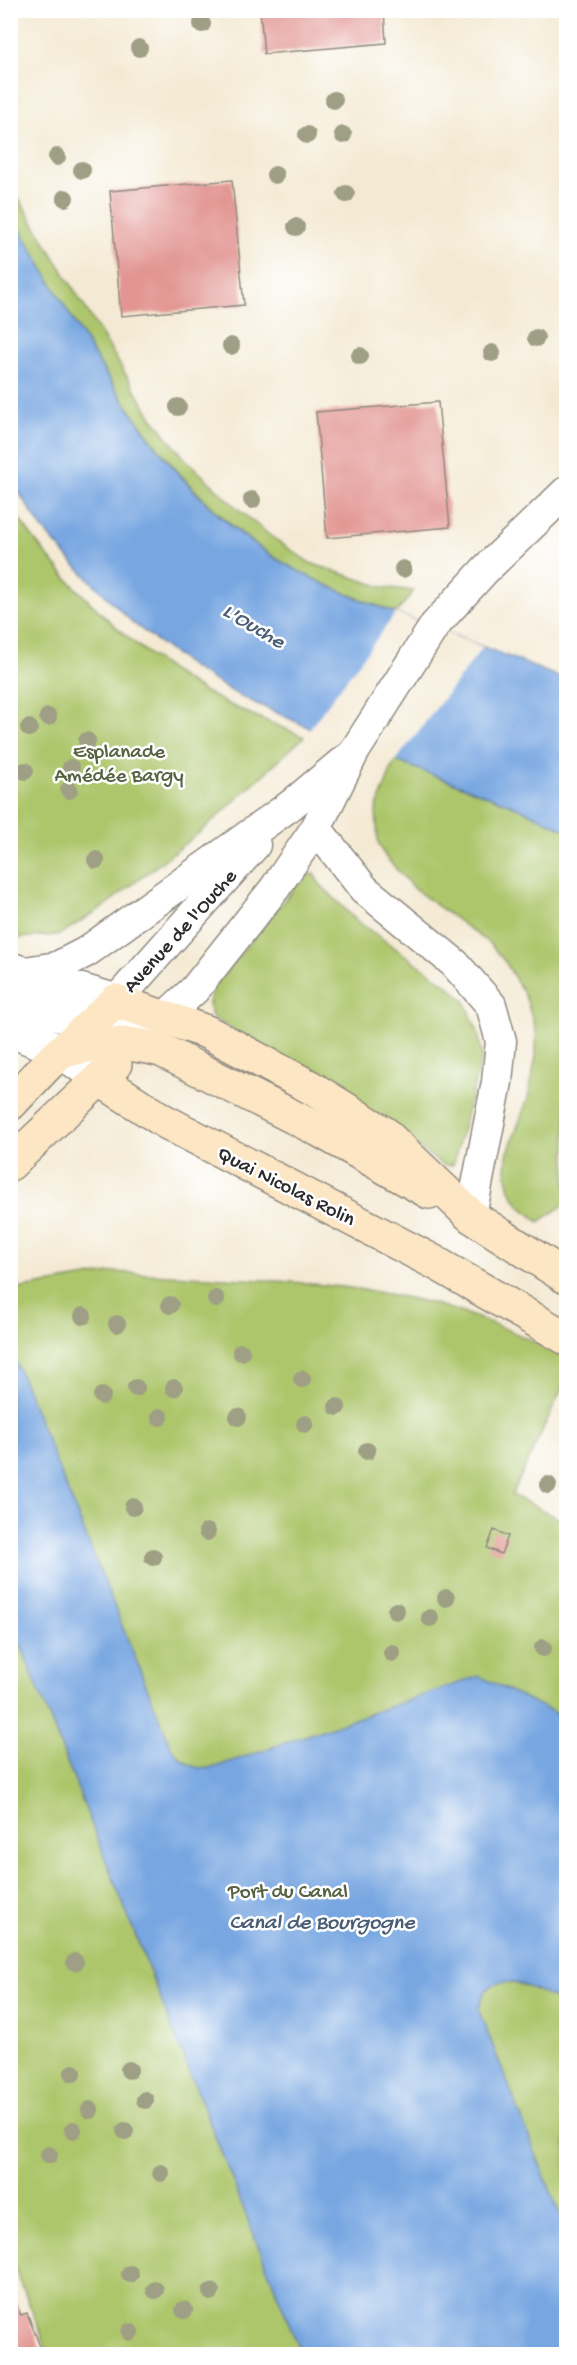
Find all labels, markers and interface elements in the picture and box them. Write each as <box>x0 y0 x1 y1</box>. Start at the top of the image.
water label: L'Ouche <box>217 599 290 657</box>
park label: Esplanade Amédée Bargy <box>54 741 184 790</box>
street label: Avenue de l'Ouche <box>119 864 245 999</box>
street label: Quai Nicolas Rolin <box>212 1143 359 1234</box>
park label: Port du Canal <box>227 1881 348 1906</box>
water label: Canal de Bourgogne <box>229 1911 416 1937</box>

